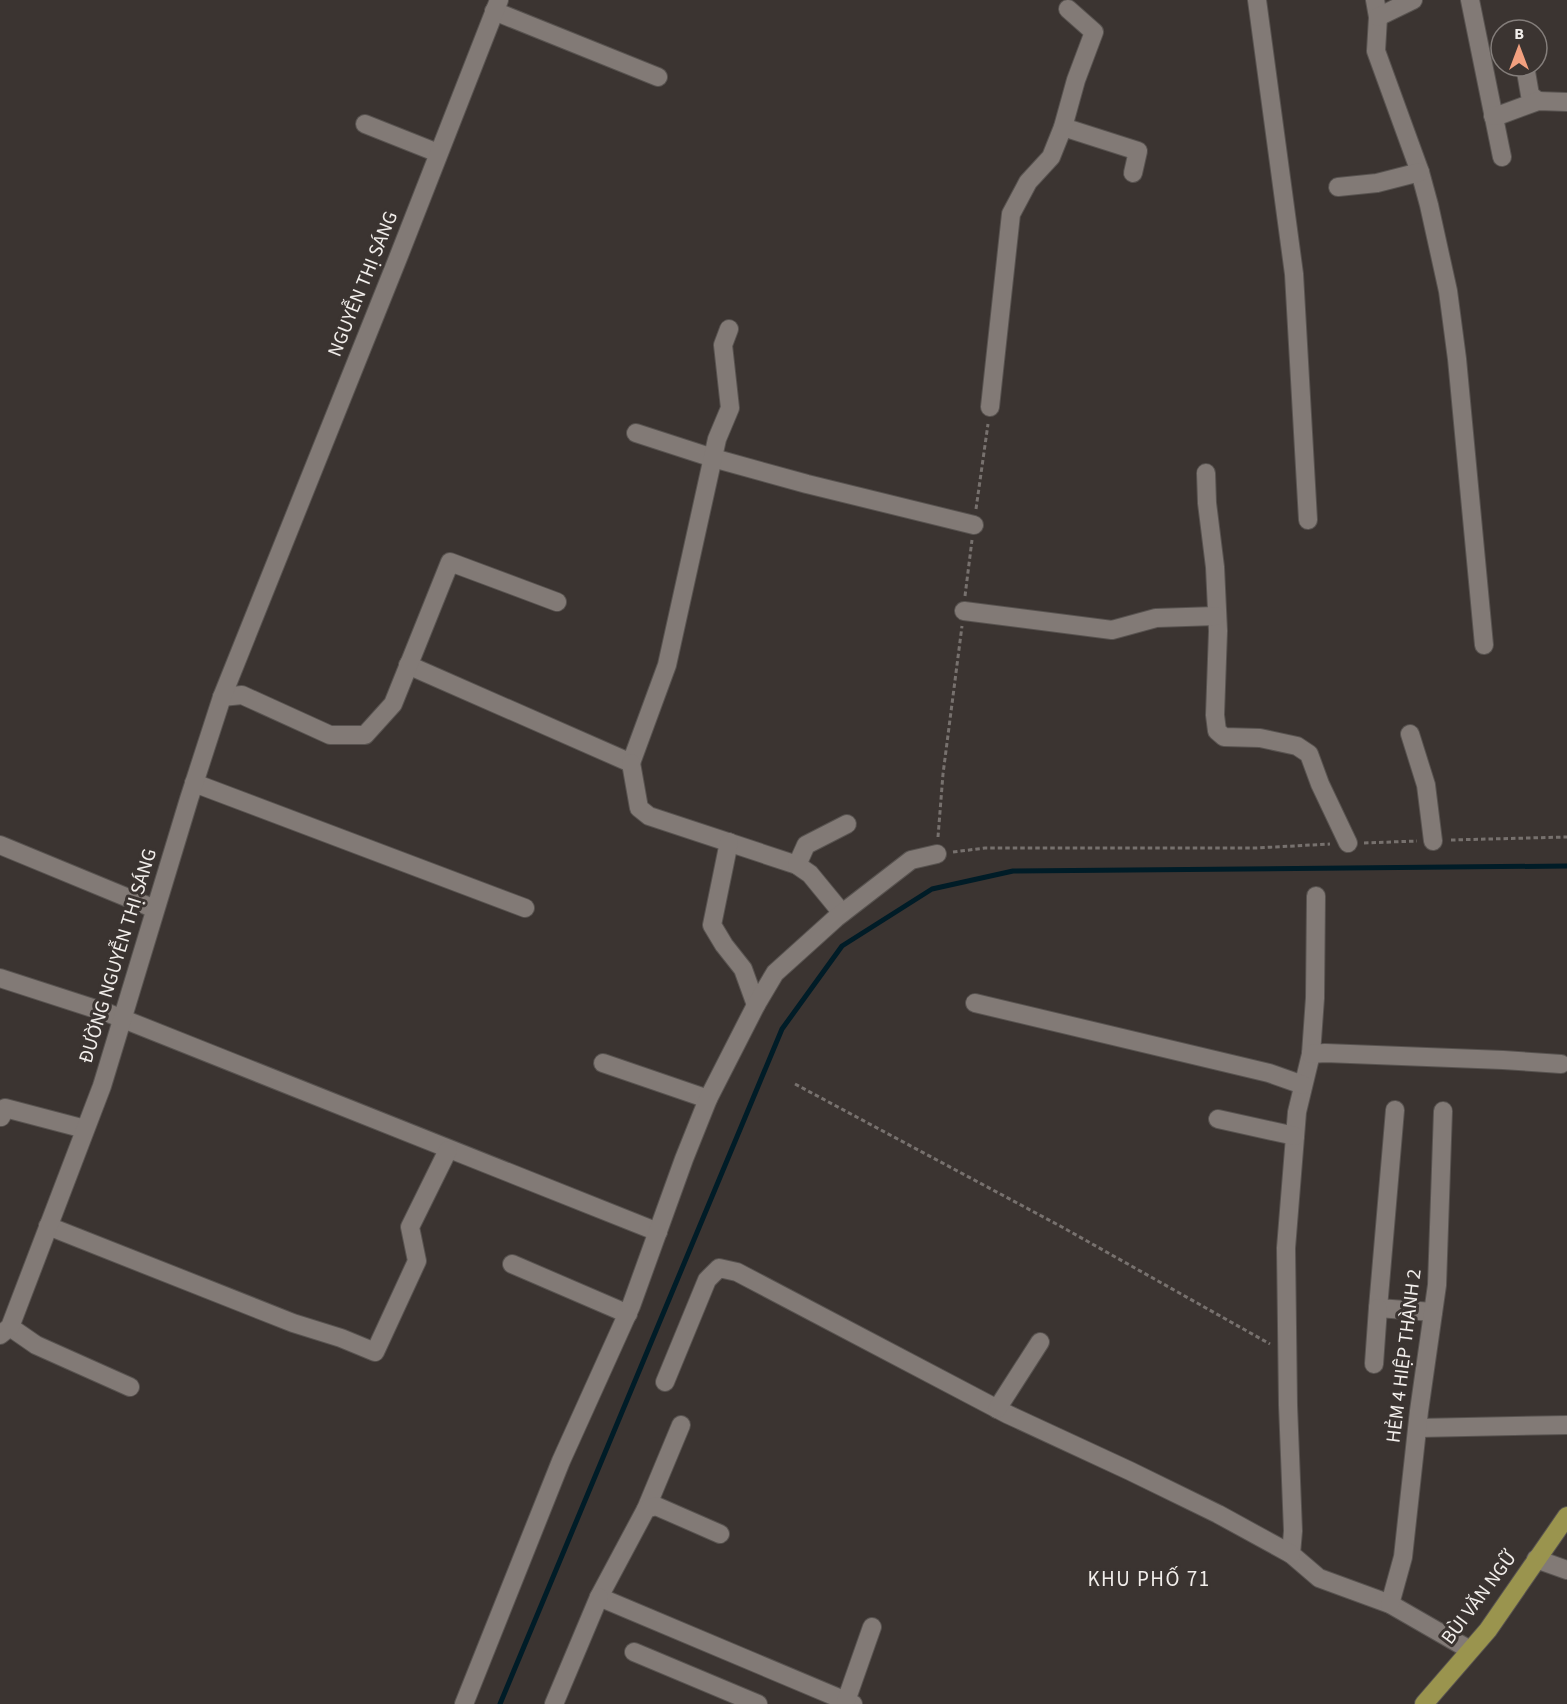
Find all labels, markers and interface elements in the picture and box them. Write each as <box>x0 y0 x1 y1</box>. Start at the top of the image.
north arrow <box>1489 18 1549 78</box>
text: B <box>1514 23 1524 45</box>
street label: NGUYỄN THỊ SÁNG <box>321 207 405 361</box>
street label: ĐƯỜNG NGUYỄN THỊ SÁNG <box>72 845 164 1067</box>
street label: HẺM 4 HIỆP THÀNH 2 <box>1379 1267 1429 1444</box>
street label: BÙI VĂN NGỮ <box>1435 1545 1524 1650</box>
district label: KHU PHỐ 71 <box>1087 1564 1211 1594</box>

